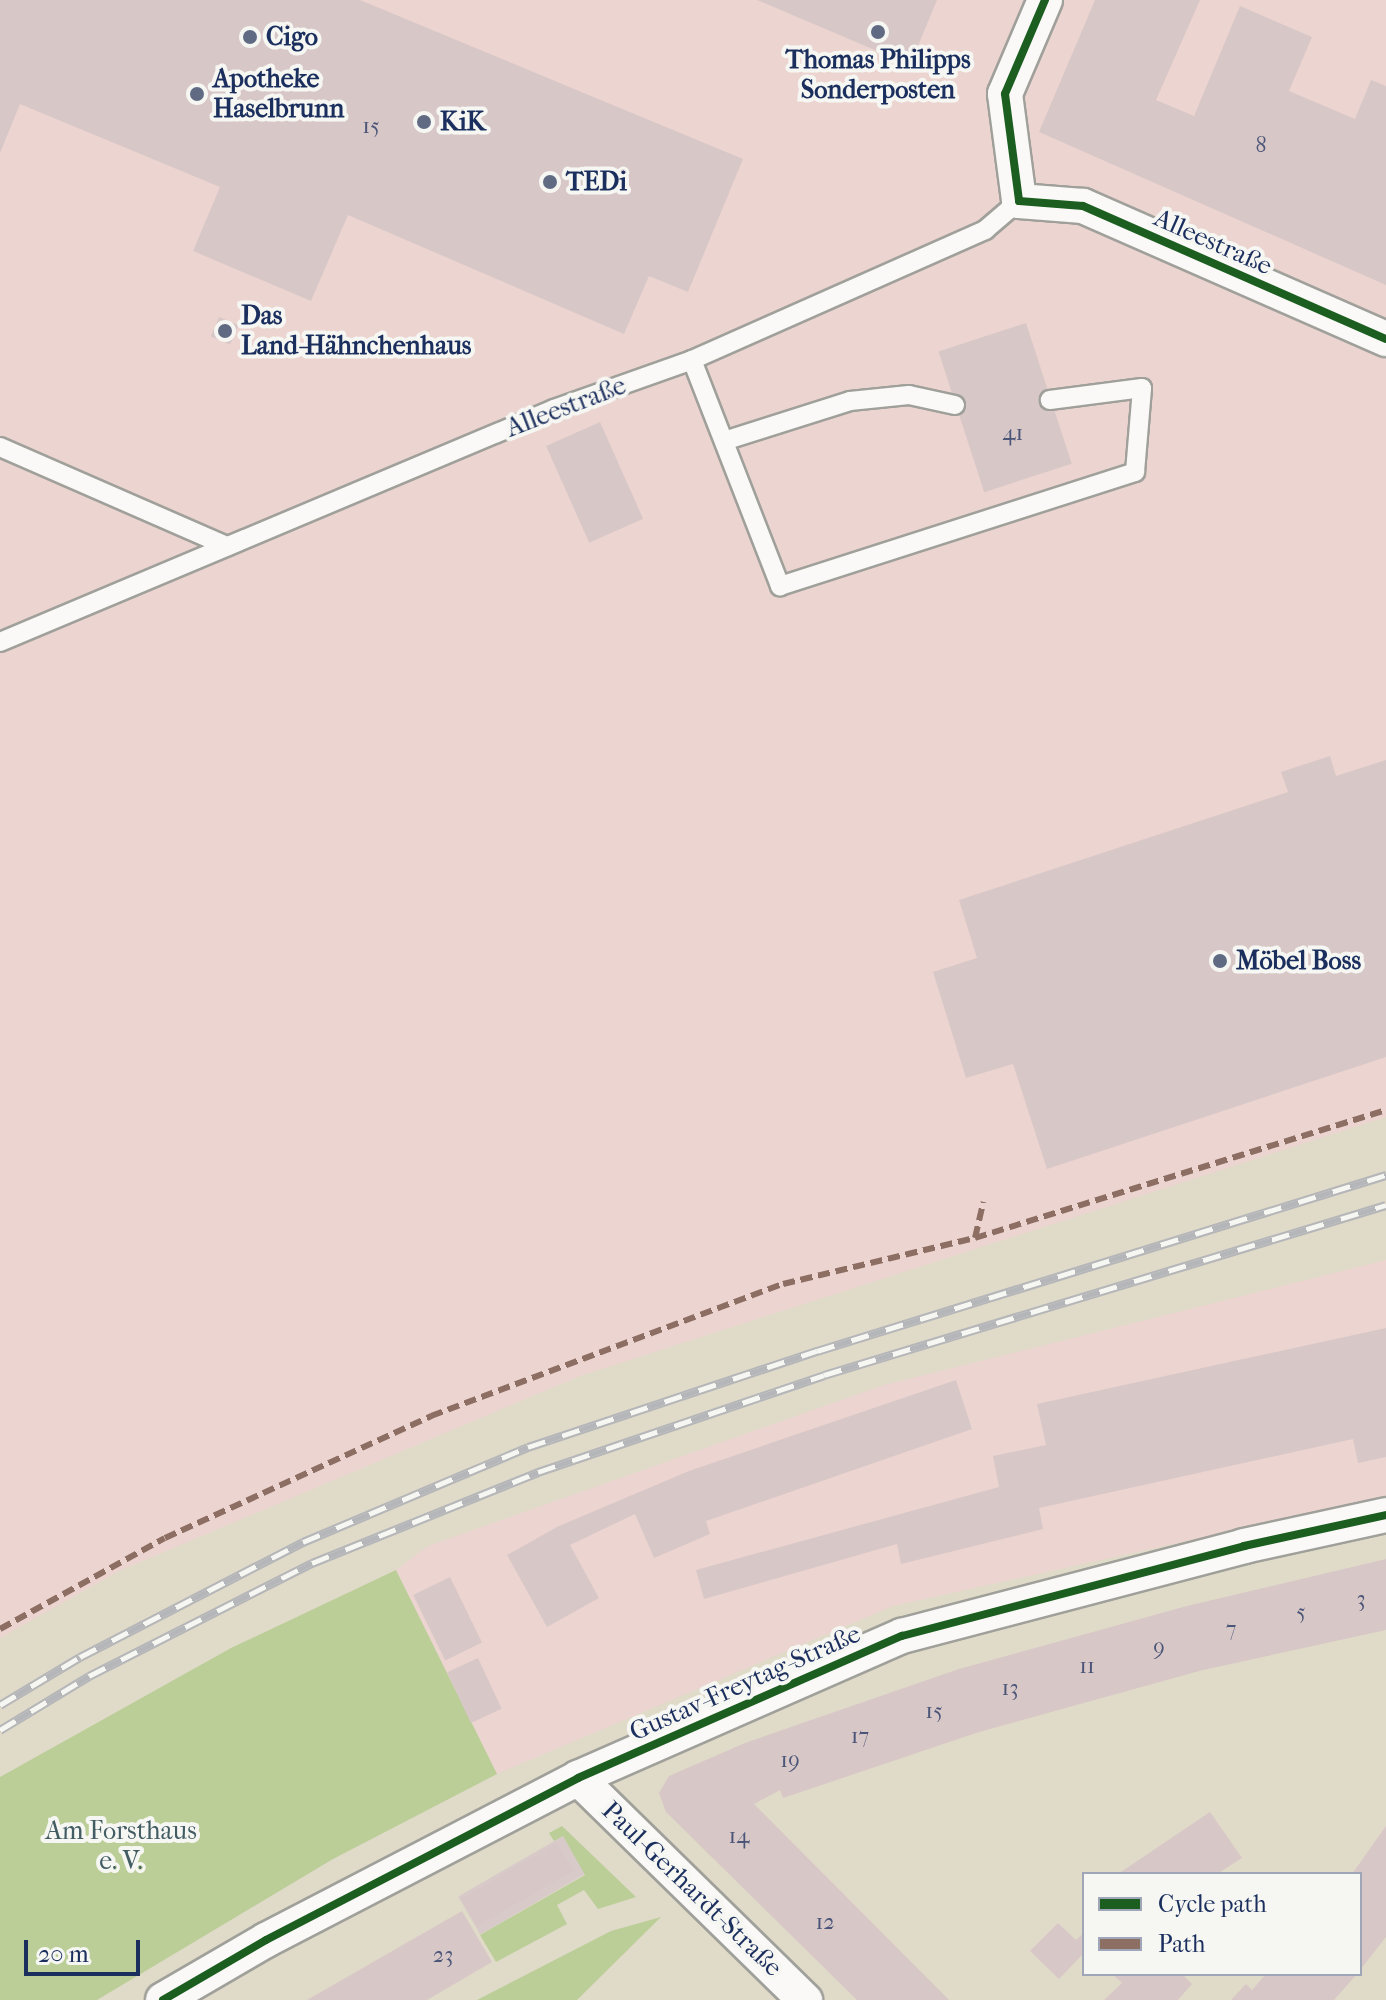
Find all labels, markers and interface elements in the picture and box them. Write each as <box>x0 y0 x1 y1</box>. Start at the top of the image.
place label: Cigo <box>266 21 318 53</box>
marker: Thomas Philipps Sonderposten <box>869 23 887 41</box>
marker: Cigo <box>241 28 259 46</box>
place label: Thomas Philipps Sonderposten <box>785 44 971 106</box>
place label: Apotheke Haselbrunn <box>213 63 344 124</box>
marker: Apotheke Haselbrunn <box>188 85 206 103</box>
place label: KiK <box>440 106 485 138</box>
marker: KiK <box>415 113 433 131</box>
house number: 15 <box>362 114 380 140</box>
house number: 8 <box>1255 133 1267 159</box>
place label: TEDi <box>566 166 627 198</box>
marker: TEDi <box>541 173 559 191</box>
street label: Alleestraße <box>1149 202 1277 282</box>
place label: Das Land-Hähnchenhaus <box>241 300 471 362</box>
marker: Das Land-Hähnchenhaus <box>216 322 234 340</box>
street label: Alleestraße <box>502 370 630 444</box>
house number: 41 <box>1003 421 1023 447</box>
place label: Möbel Boss <box>1236 945 1361 977</box>
marker: Möbel Boss <box>1211 952 1229 970</box>
house number: 3 <box>1356 1587 1366 1613</box>
house number: 5 <box>1296 1600 1306 1626</box>
house number: 7 <box>1226 1617 1236 1643</box>
street label: Gustav-Freytag-Straße <box>625 1618 865 1748</box>
house number: 9 <box>1153 1635 1165 1661</box>
house number: 11 <box>1079 1654 1095 1680</box>
house number: 13 <box>1002 1676 1018 1702</box>
house number: 15 <box>925 1699 943 1725</box>
house number: 17 <box>851 1724 869 1750</box>
house number: 19 <box>780 1748 800 1774</box>
street label: Paul-Gerhardt-Straße <box>595 1795 789 1983</box>
park label: Am Forsthaus e. V. <box>45 1815 197 1876</box>
house number: 14 <box>729 1824 749 1850</box>
legend <box>1082 1872 1362 1976</box>
text: Cycle path <box>1158 1890 1267 1918</box>
house number: 12 <box>815 1910 835 1936</box>
scale bar <box>28 1924 144 1974</box>
text: Path <box>1158 1930 1205 1958</box>
text: 20 m <box>38 1940 89 1968</box>
house number: 23 <box>433 1943 453 1969</box>

